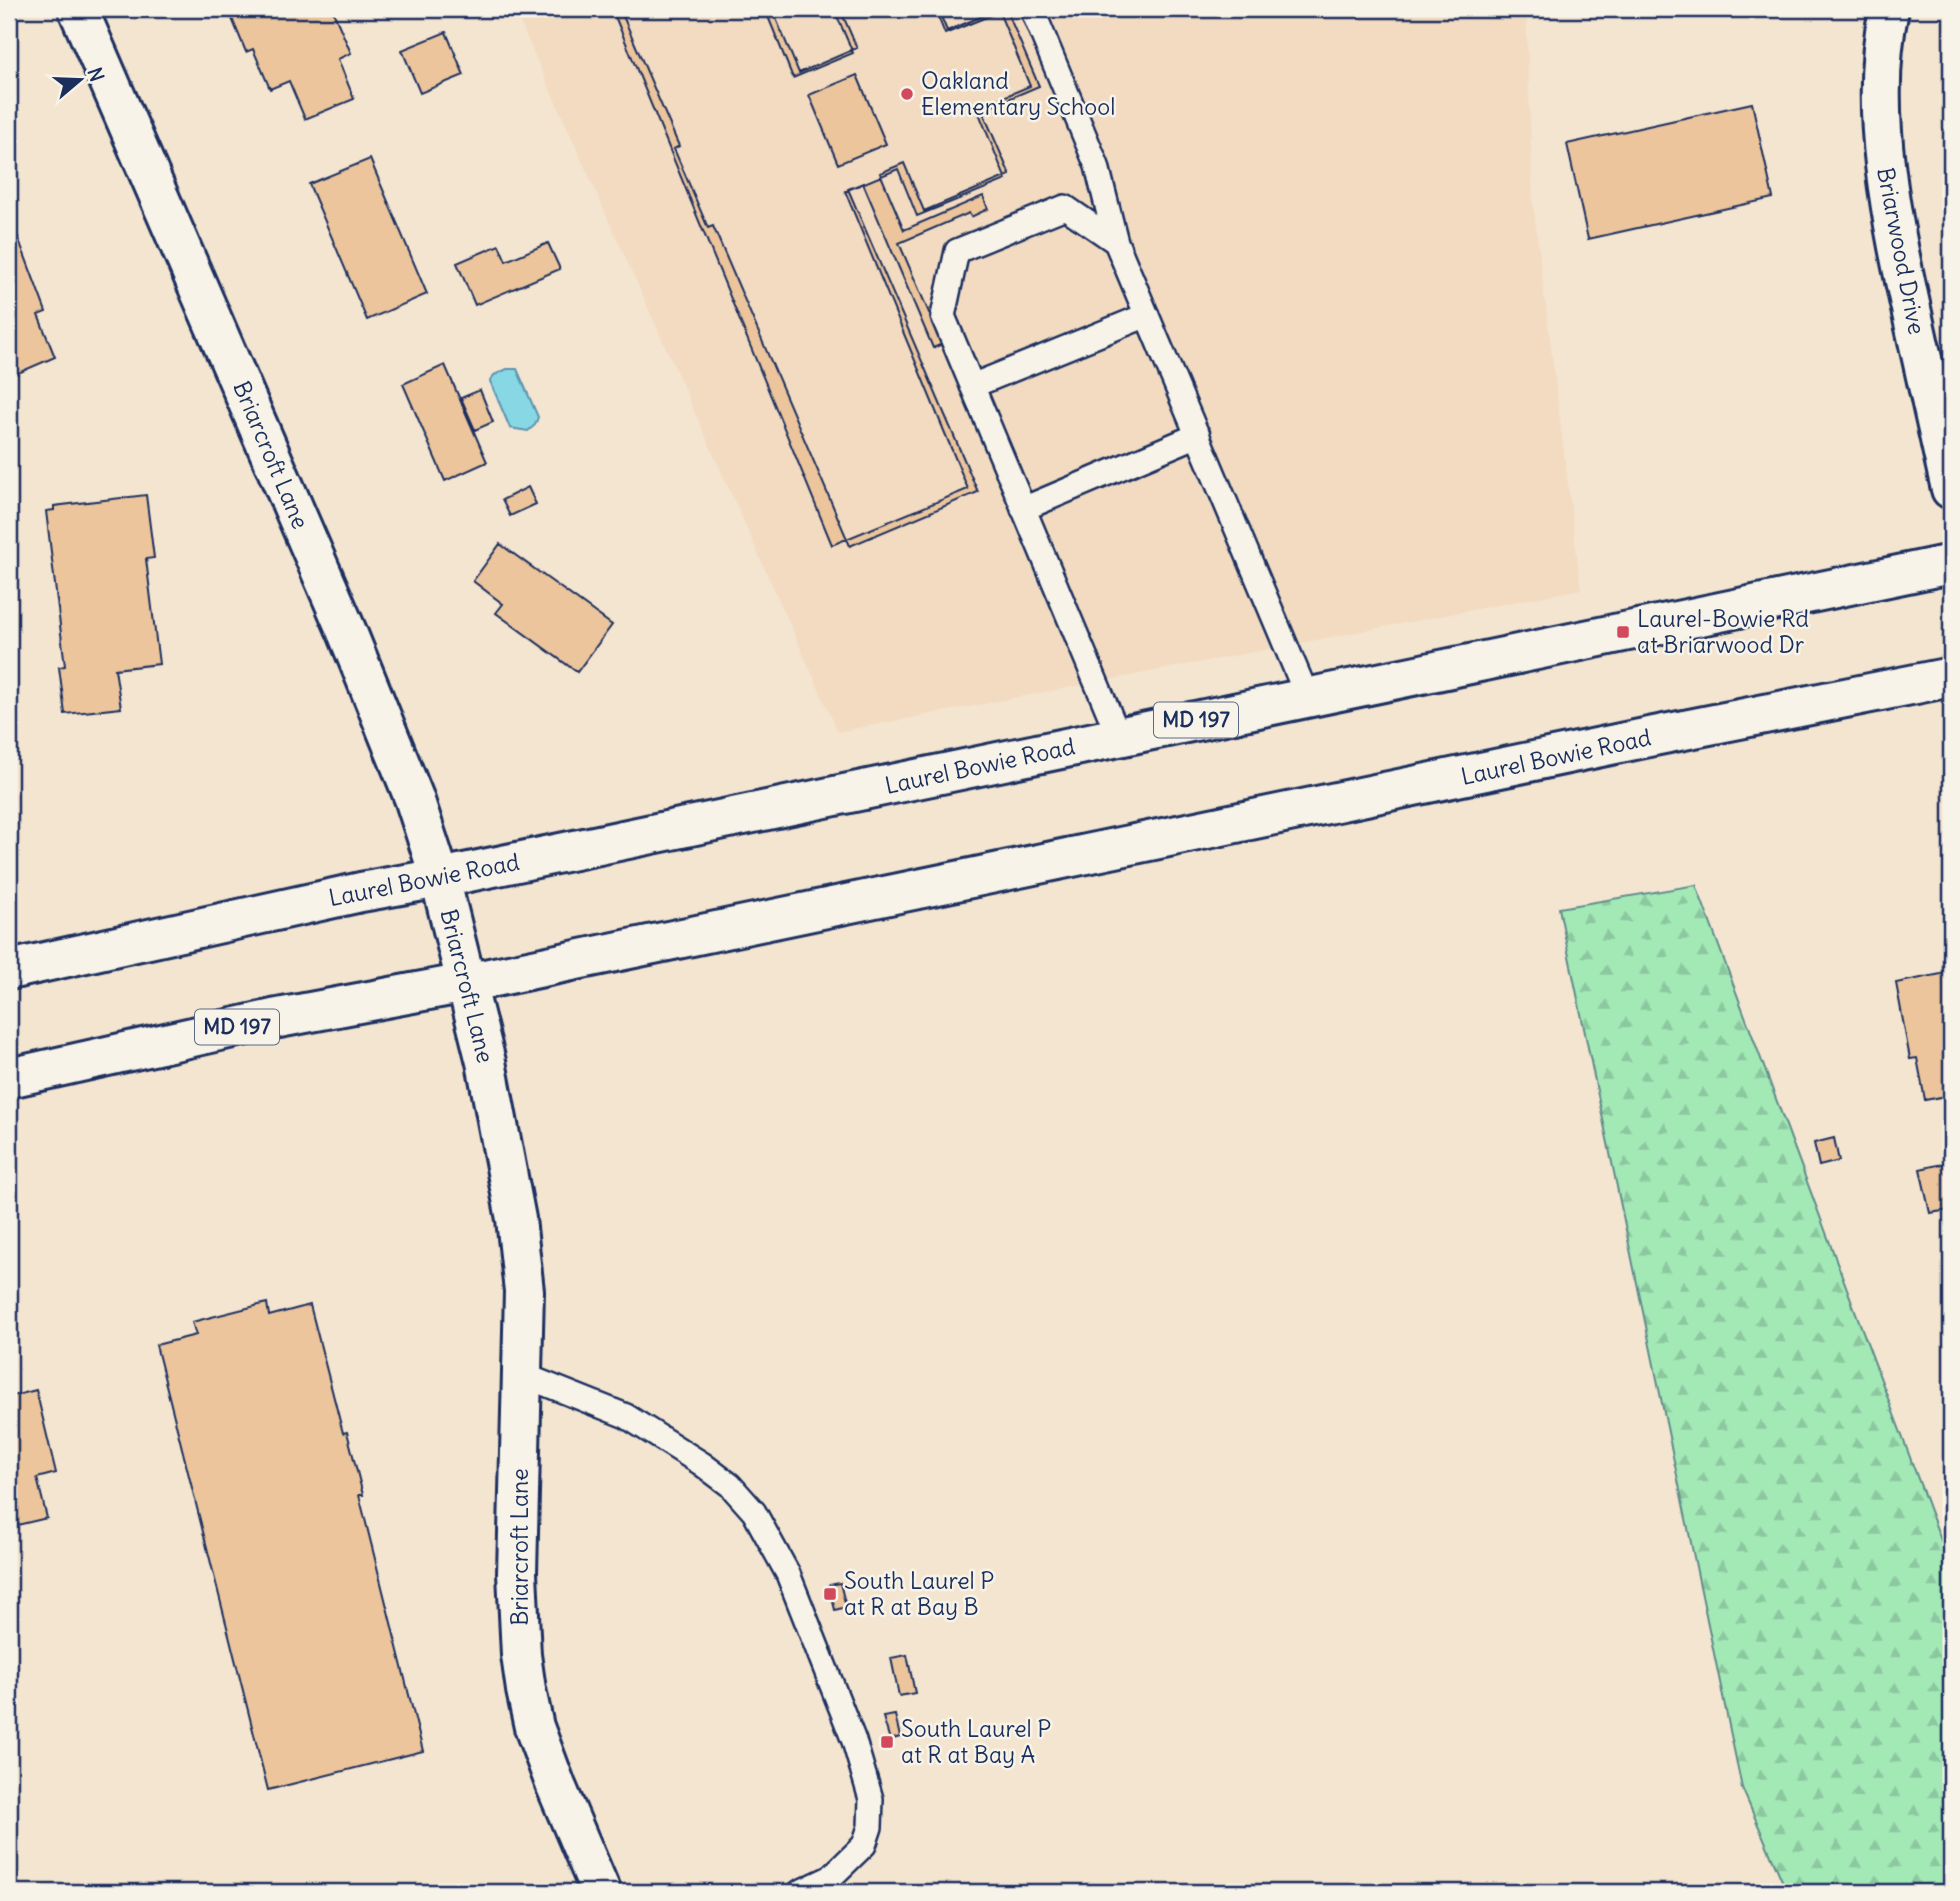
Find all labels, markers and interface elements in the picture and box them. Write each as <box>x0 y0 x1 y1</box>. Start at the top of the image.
north arrow <box>46 46 116 116</box>
text: N <box>83 64 110 85</box>
place label: Oakland Elementary School <box>921 66 1115 121</box>
marker: Oakland Elementary School <box>899 86 915 102</box>
street label: Briarwood Drive <box>1871 165 1932 337</box>
street label: Briarcroft Lane <box>227 377 316 533</box>
place label: Laurel-Bowie Rd at Briarwood Dr <box>1637 604 1809 659</box>
marker: Laurel-Bowie Rd at Briarwood Dr <box>1615 624 1631 640</box>
road number: MD 197 <box>1154 702 1238 738</box>
street label: Laurel Bowie Road <box>1458 722 1654 791</box>
street label: Laurel Bowie Road <box>882 731 1078 800</box>
street label: Laurel Bowie Road <box>326 847 522 912</box>
street label: Briarcroft Lane <box>434 906 501 1066</box>
road number: MD 197 <box>195 1010 279 1044</box>
street label: Briarcroft Lane <box>505 1468 534 1626</box>
place label: South Laurel P at R at Bay B <box>844 1566 994 1621</box>
marker: South Laurel P at R at Bay B <box>822 1586 838 1602</box>
place label: South Laurel P at R at Bay A <box>901 1714 1051 1769</box>
marker: South Laurel P at R at Bay A <box>879 1734 895 1750</box>

